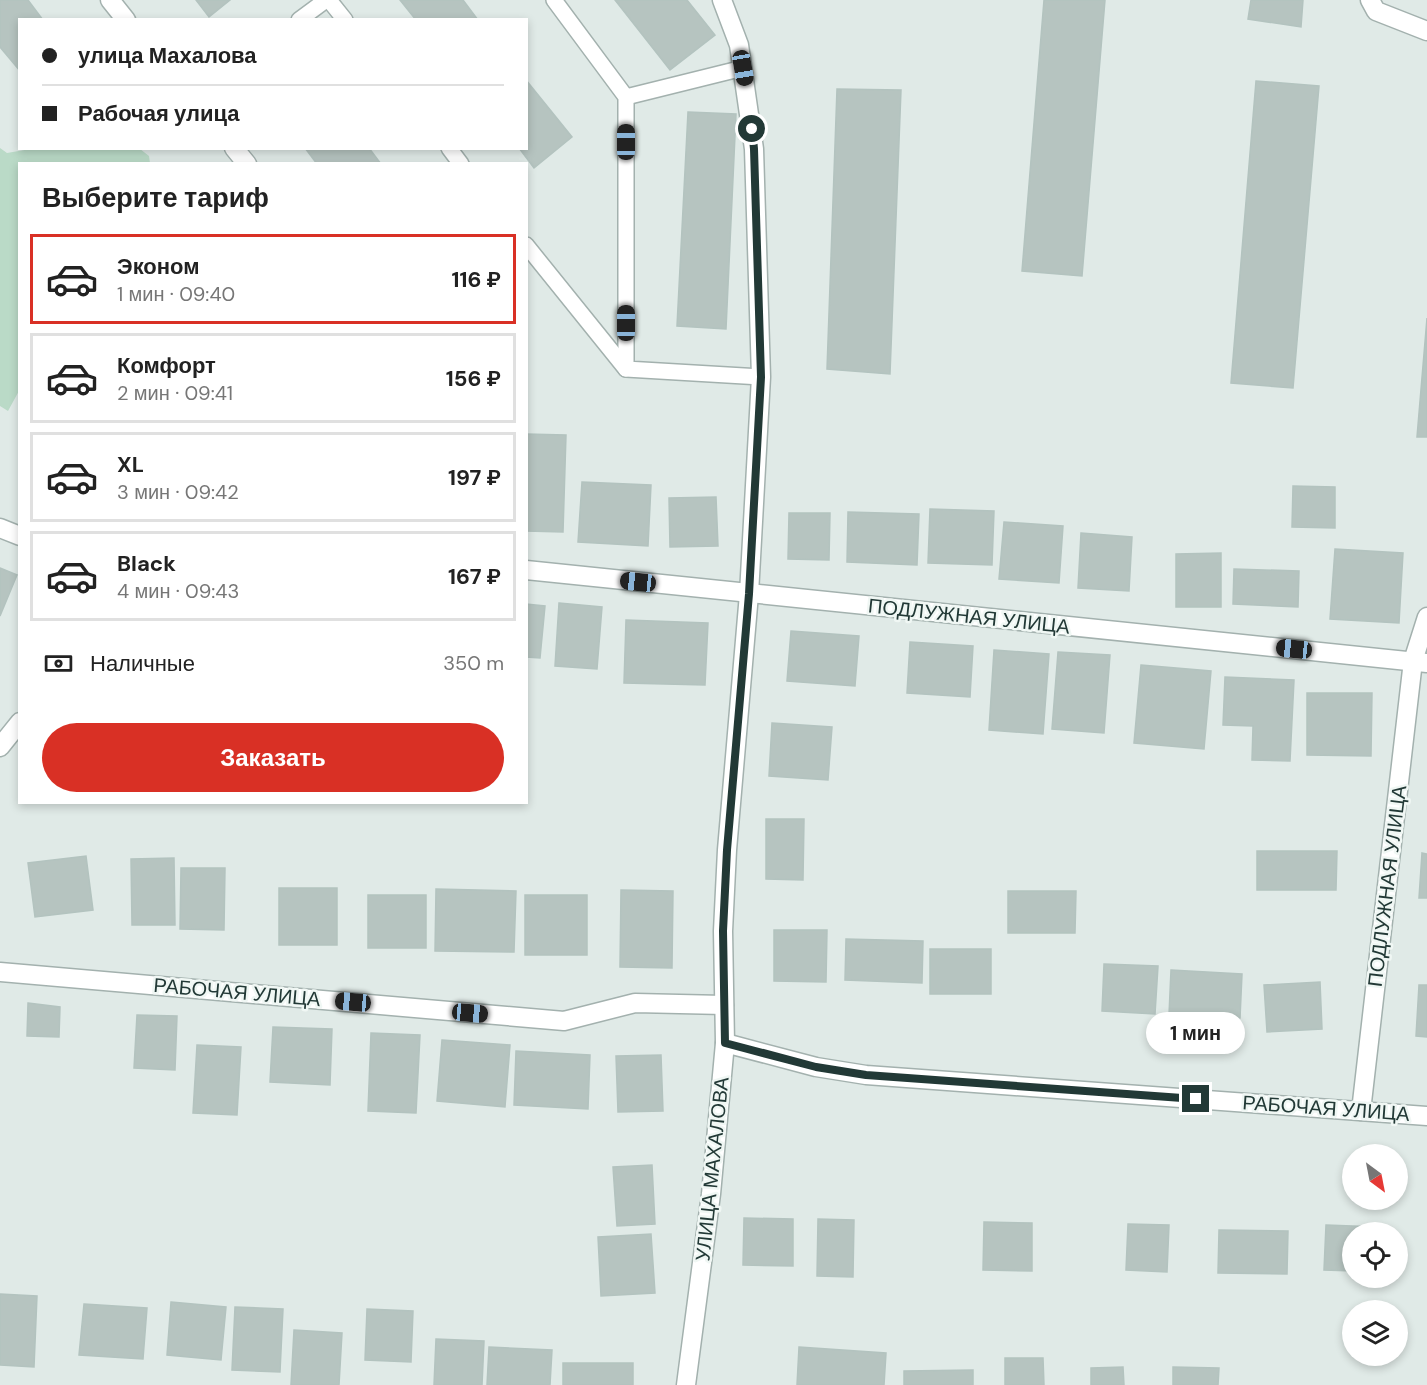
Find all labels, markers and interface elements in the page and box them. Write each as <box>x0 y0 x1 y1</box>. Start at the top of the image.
text: улица Махалова <box>78 41 257 70</box>
car <box>731 49 755 87</box>
text: Рабочая улица <box>78 99 240 128</box>
route start <box>738 115 765 142</box>
car <box>617 124 635 160</box>
text: Выберите тариф <box>42 180 269 215</box>
icon: car <box>45 252 99 306</box>
text: Эконом <box>117 252 200 281</box>
text: 116 ₽ <box>451 265 501 294</box>
text: 1 мин · 09:40 <box>117 281 235 307</box>
car <box>617 305 635 341</box>
icon: car <box>45 351 99 405</box>
text: Комфорт <box>117 351 216 380</box>
text: 156 ₽ <box>446 364 501 393</box>
text: 2 мин · 09:41 <box>117 380 233 406</box>
icon: car <box>45 450 99 504</box>
text: XL <box>117 450 144 479</box>
text: 197 ₽ <box>448 463 501 492</box>
text: 3 мин · 09:42 <box>117 479 239 505</box>
icon: car <box>45 549 99 603</box>
text: Black <box>117 549 176 578</box>
text: 167 ₽ <box>448 562 501 591</box>
car <box>619 571 657 593</box>
text: 4 мин · 09:43 <box>117 578 239 604</box>
street label: ПОДЛУЖНАЯ УЛИЦА <box>867 592 1072 640</box>
car <box>1275 638 1313 660</box>
icon: cash <box>42 647 75 680</box>
text: Наличные <box>90 649 195 678</box>
text: 350 m <box>443 650 504 676</box>
button: Заказать <box>42 723 504 792</box>
street label: ПОДЛУЖНАЯ УЛИЦА <box>1362 783 1412 988</box>
street label: РАБОЧАЯ УЛИЦА <box>152 972 322 1012</box>
car <box>334 991 372 1013</box>
car <box>451 1002 489 1024</box>
callout: 1 мин <box>1146 1012 1246 1054</box>
text: 1 мин <box>1170 1020 1221 1046</box>
street label: УЛИЦА МАХАЛОВА <box>689 1075 735 1262</box>
route end <box>1182 1085 1209 1112</box>
street label: РАБОЧАЯ УЛИЦА <box>1242 1089 1411 1127</box>
north arrow <box>1342 1144 1408 1210</box>
map controls <box>1342 1144 1408 1366</box>
button: locate <box>1342 1222 1408 1288</box>
button: layers <box>1342 1300 1408 1366</box>

